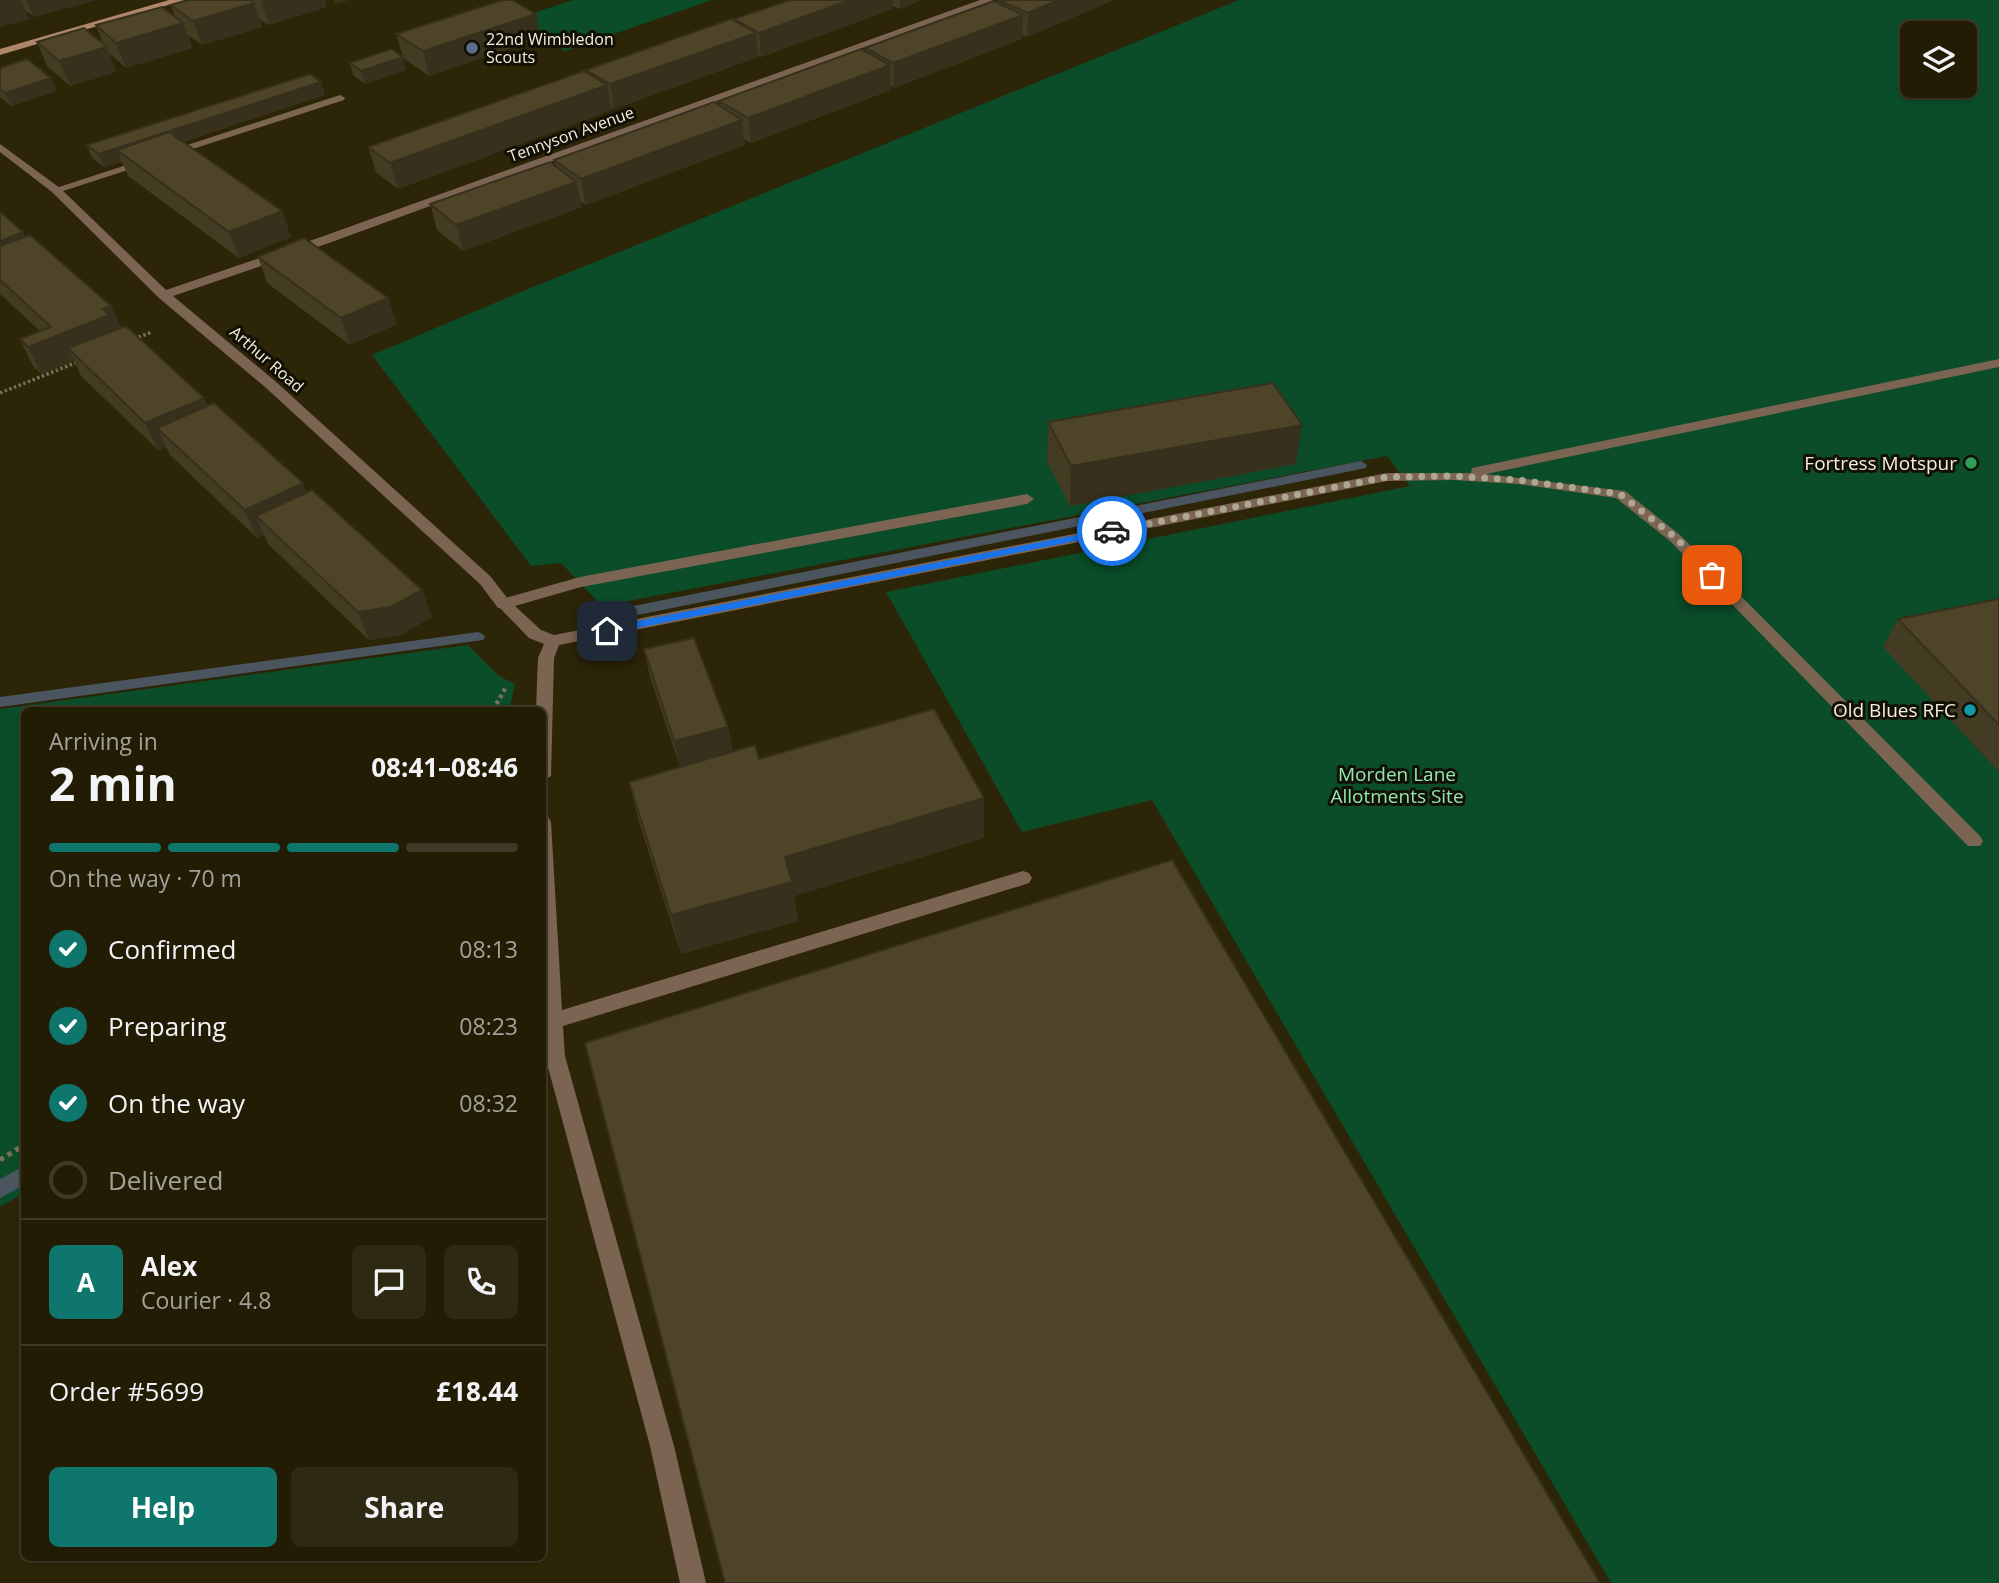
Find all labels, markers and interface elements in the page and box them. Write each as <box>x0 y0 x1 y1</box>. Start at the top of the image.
map controls <box>1900 21 1977 98</box>
button: layers <box>1900 21 1977 98</box>
place label: 22nd Wimbledon Scouts <box>486 28 614 68</box>
marker: 22nd Wimbledon Scouts <box>464 40 480 56</box>
street label: Tennyson Avenue <box>505 101 637 167</box>
street label: Arthur Road <box>225 321 309 397</box>
place label: Fortress Motspur <box>1804 450 1957 476</box>
marker: Fortress Motspur <box>1963 455 1979 471</box>
courier <box>1077 496 1147 566</box>
icon: car <box>1093 512 1131 550</box>
pin <box>1682 545 1742 605</box>
icon: bag <box>1693 556 1731 594</box>
pin <box>577 601 637 661</box>
icon: home <box>588 612 626 650</box>
place label: Old Blues RFC <box>1833 697 1956 723</box>
marker: Old Blues RFC <box>1962 702 1978 718</box>
text: Arriving in <box>49 725 158 757</box>
text: 08:41–08:46 <box>371 749 518 785</box>
text: 2 min <box>49 752 177 814</box>
park label: Morden Lane Allotments Site <box>1330 761 1464 809</box>
text: On the way · 70 m <box>49 862 242 894</box>
icon: check <box>49 930 87 968</box>
text: Confirmed <box>108 931 236 967</box>
text: 08:13 <box>459 933 518 965</box>
icon: check <box>49 1007 87 1045</box>
text: Preparing <box>108 1008 226 1044</box>
text: 08:23 <box>459 1010 518 1042</box>
icon: check <box>49 1084 87 1122</box>
text: On the way <box>108 1085 245 1121</box>
text: 08:32 <box>459 1087 518 1119</box>
text: Delivered <box>108 1162 223 1198</box>
button: chat <box>352 1245 426 1319</box>
button: phone <box>444 1245 518 1319</box>
text: Alex <box>141 1248 197 1284</box>
text: A <box>77 1264 95 1300</box>
text: Courier · 4.8 <box>141 1284 271 1316</box>
text: Order #5699 <box>49 1373 204 1409</box>
text: £18.44 <box>436 1373 518 1409</box>
button: Help <box>49 1467 277 1547</box>
button: Share <box>291 1467 518 1547</box>

